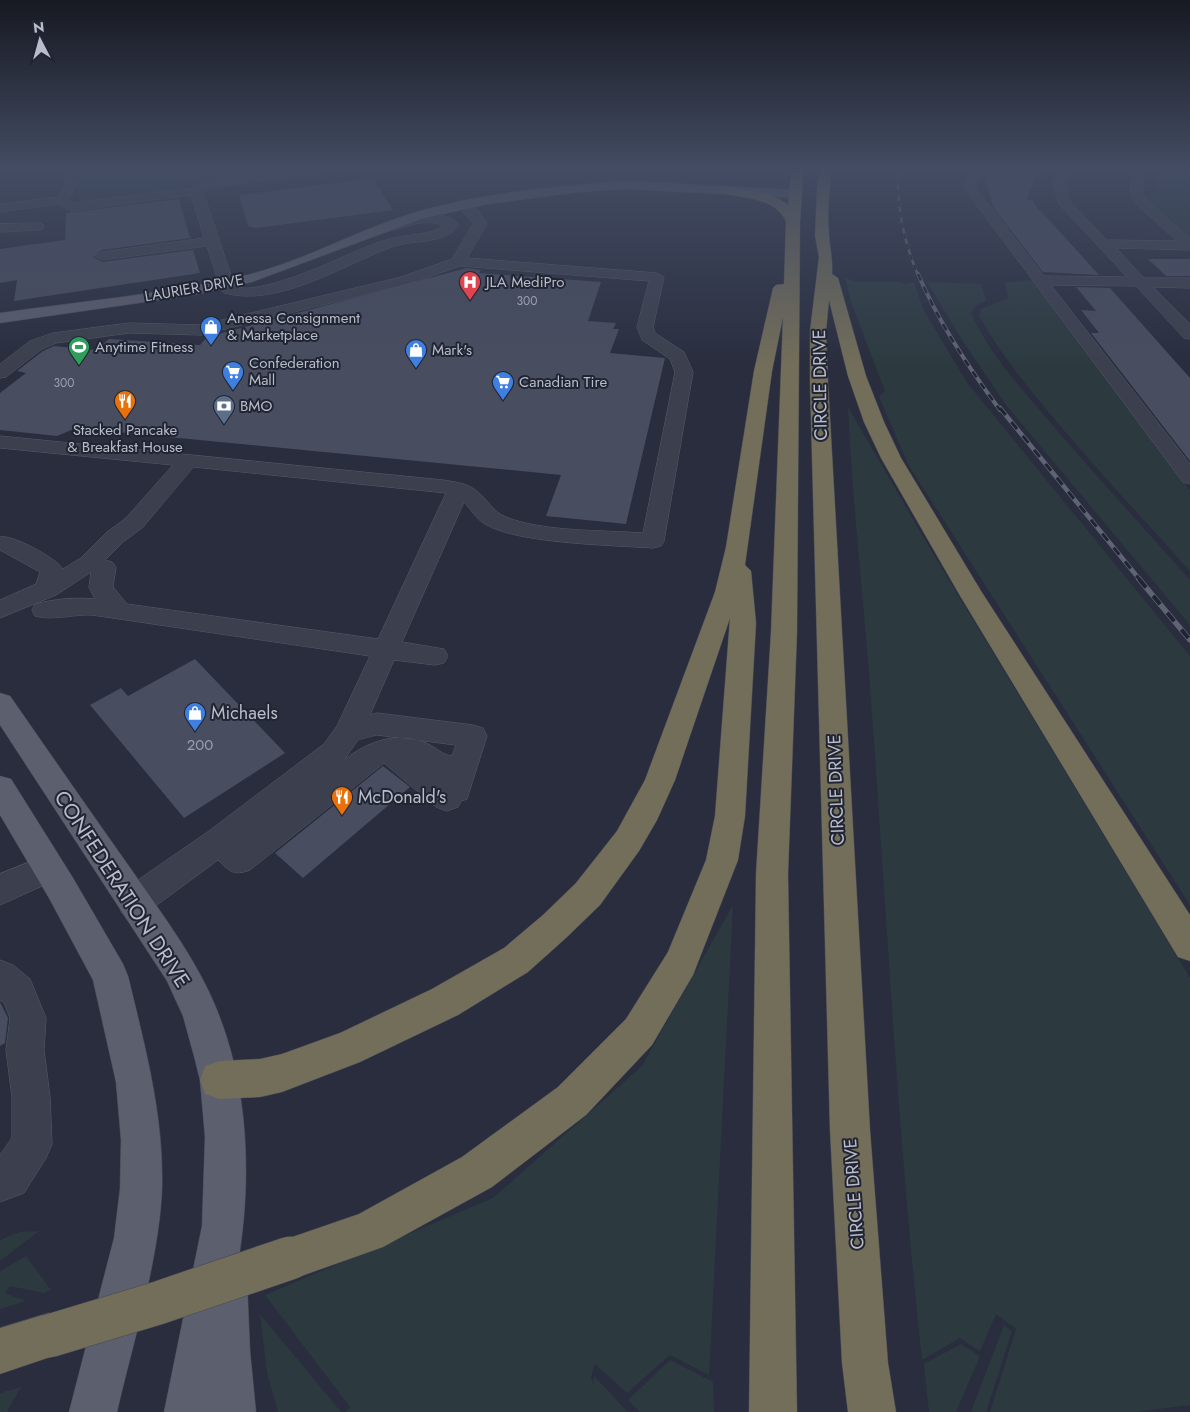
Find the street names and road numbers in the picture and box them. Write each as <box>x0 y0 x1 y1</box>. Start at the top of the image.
street label: LAURIER DRIVE <box>143 268 245 308</box>
street label: CIRCLE DRIVE <box>806 329 834 441</box>
street label: CIRCLE DRIVE <box>821 734 851 846</box>
street label: CONFEDERATION DRIVE <box>47 784 197 994</box>
street label: CIRCLE DRIVE <box>837 1138 871 1250</box>

